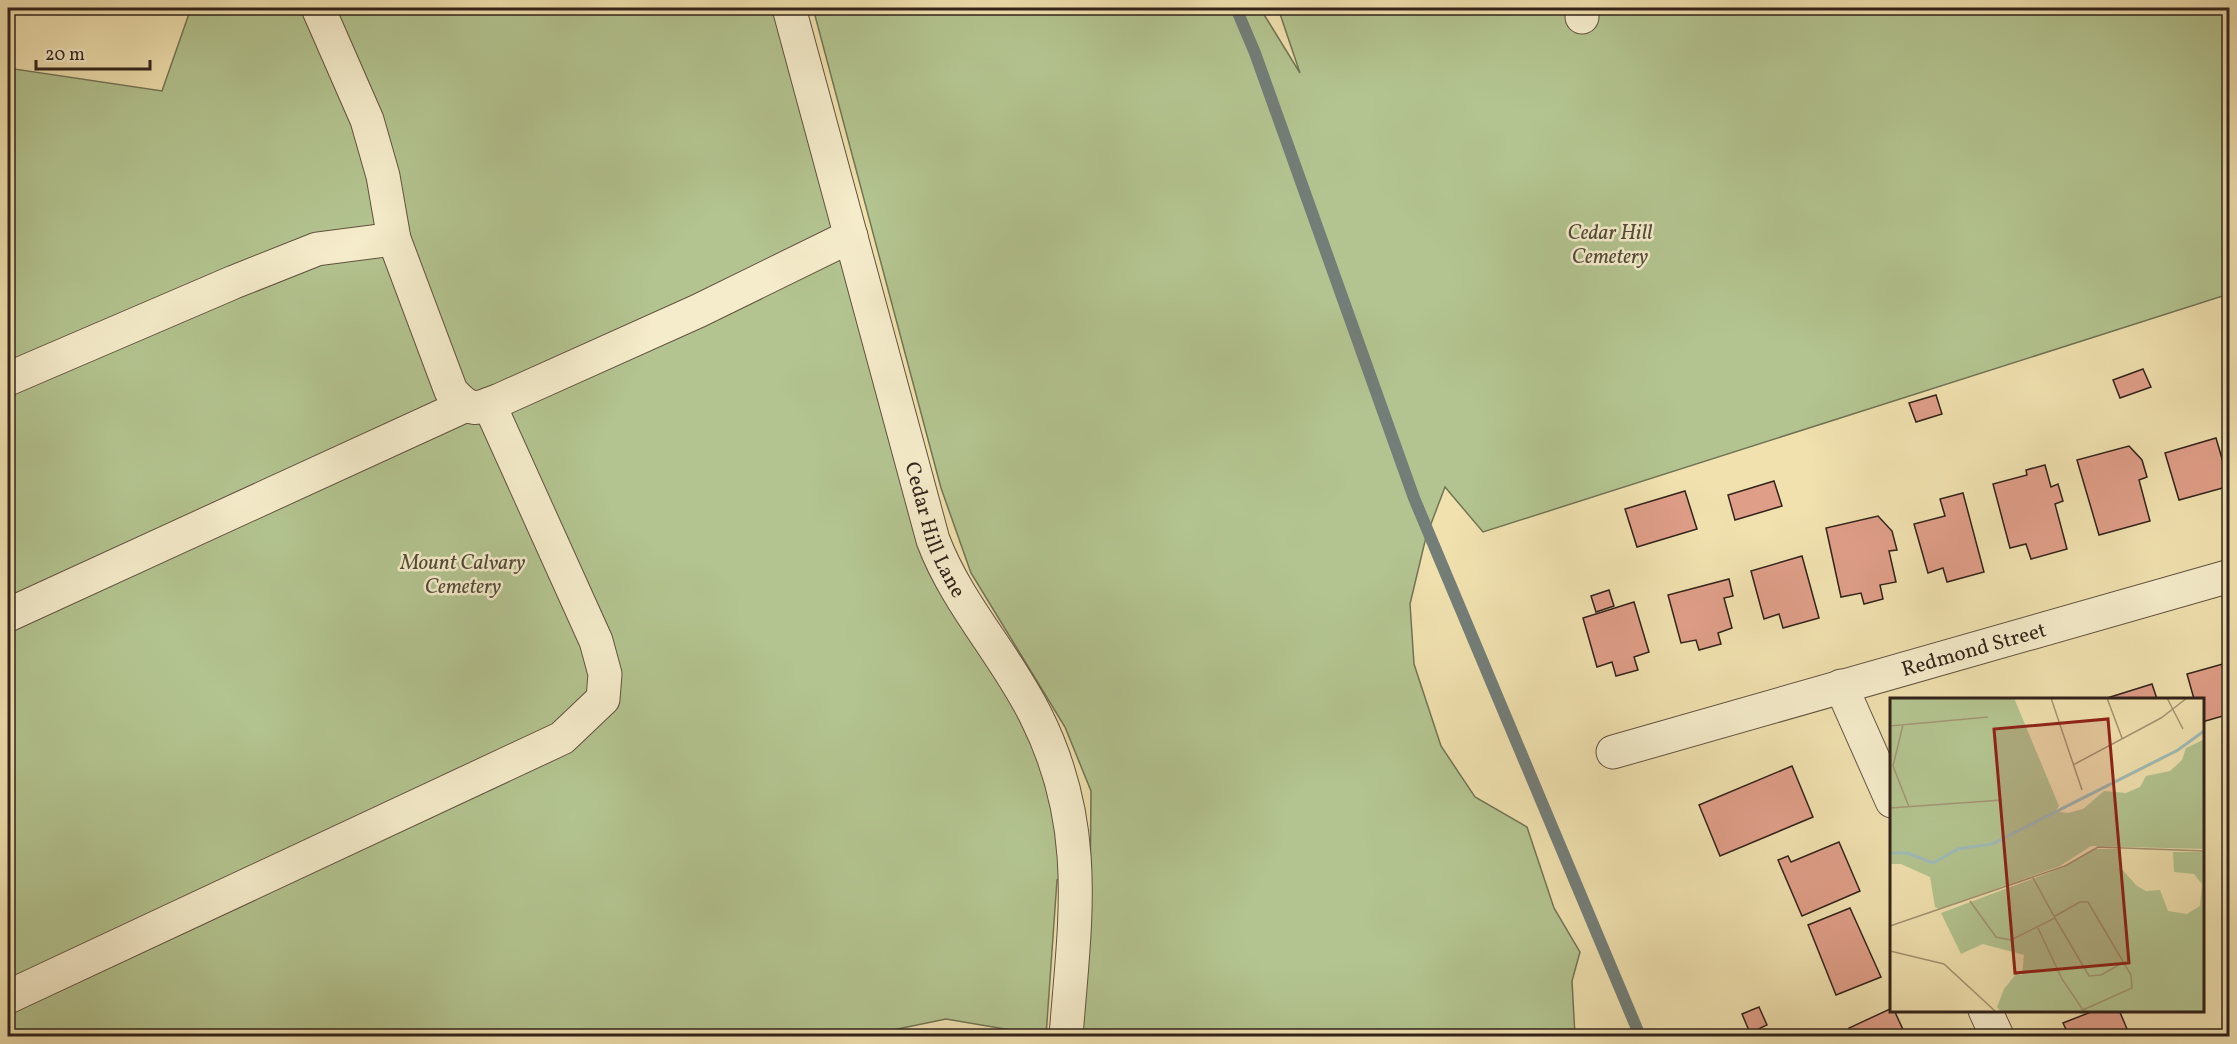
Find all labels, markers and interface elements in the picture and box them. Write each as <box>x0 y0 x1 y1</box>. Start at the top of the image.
scale bar <box>36 33 150 71</box>
text: 20 m <box>45 43 85 68</box>
park label: Cedar Hill Cemetery <box>1567 219 1653 272</box>
street label: Cedar Hill Lane <box>897 459 972 604</box>
park label: Mount Calvary Cemetery <box>399 549 526 602</box>
street label: Redmond Street <box>1898 616 2050 685</box>
inset map <box>1890 698 2204 1011</box>

